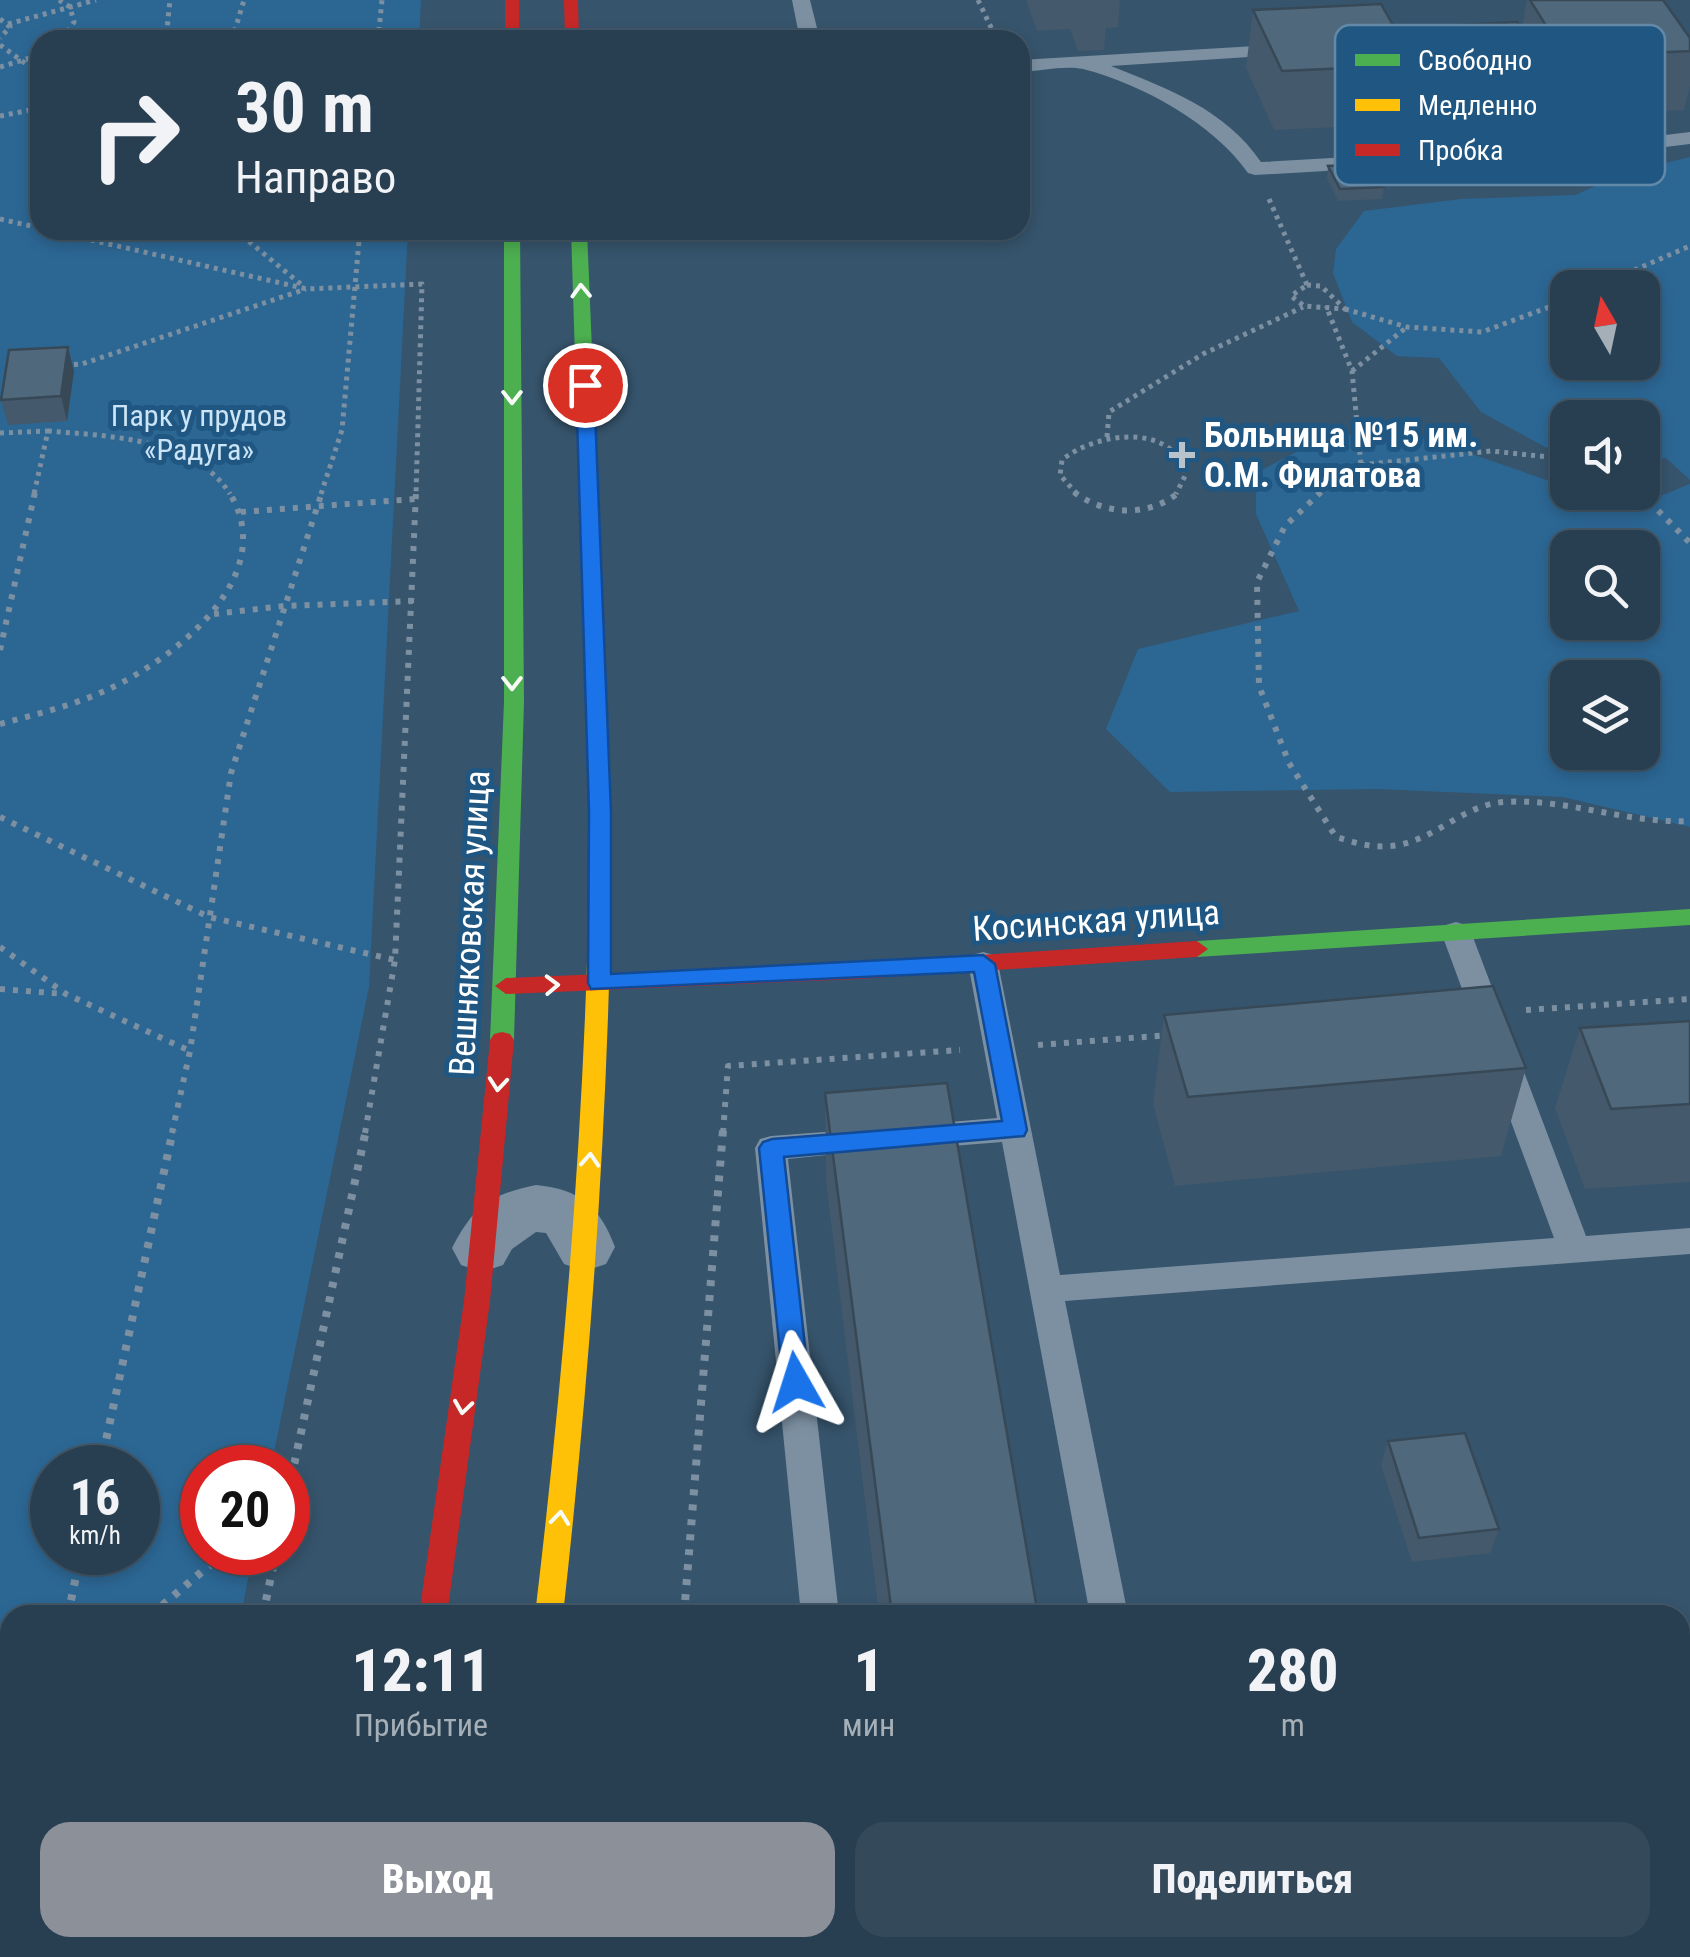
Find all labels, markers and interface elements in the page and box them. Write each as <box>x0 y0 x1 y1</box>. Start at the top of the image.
legend <box>1335 25 1665 185</box>
text: Свободно <box>1418 44 1532 77</box>
text: 30 m <box>235 67 374 149</box>
icon: right <box>70 70 200 200</box>
text: Медленно <box>1418 89 1537 122</box>
text: Пробка <box>1418 134 1503 167</box>
text: Направо <box>235 151 396 204</box>
north arrow <box>1550 270 1660 380</box>
map controls <box>1550 270 1660 770</box>
one-way arrow <box>571 283 592 299</box>
pin <box>543 343 628 428</box>
icon: arrive <box>558 358 613 413</box>
one-way arrow <box>501 390 523 406</box>
park label: Парк у прудов «Радуга» <box>111 398 287 467</box>
button: sound <box>1550 400 1660 510</box>
place label: Больница №15 им. О.М. Филатова <box>1204 415 1478 496</box>
marker: Больница №15 им. О.М. Филатова <box>1169 442 1195 468</box>
button: search <box>1550 530 1660 640</box>
button: layers <box>1550 660 1660 770</box>
one-way arrow <box>501 676 523 692</box>
street label: Вешняковская улица <box>442 769 498 1077</box>
street label: Косинская улица <box>971 892 1221 950</box>
one-way arrow <box>545 974 561 995</box>
one-way arrow <box>488 1076 509 1092</box>
one-way arrow <box>579 1151 601 1167</box>
position arrow <box>744 1330 848 1434</box>
one-way arrow <box>453 1398 474 1415</box>
speed limit sign: 20 <box>180 1445 310 1575</box>
text: 16 <box>70 1469 120 1527</box>
one-way arrow <box>548 1510 570 1526</box>
text: km/h <box>69 1521 121 1550</box>
text: 12:11 <box>352 1635 491 1706</box>
text: 1 <box>853 1635 884 1706</box>
text: 280 <box>1247 1635 1338 1706</box>
text: Прибытие <box>354 1706 488 1744</box>
text: мин <box>842 1706 895 1744</box>
text: m <box>1281 1706 1305 1744</box>
button: Выход <box>40 1822 835 1937</box>
button: Поделиться <box>855 1822 1650 1937</box>

